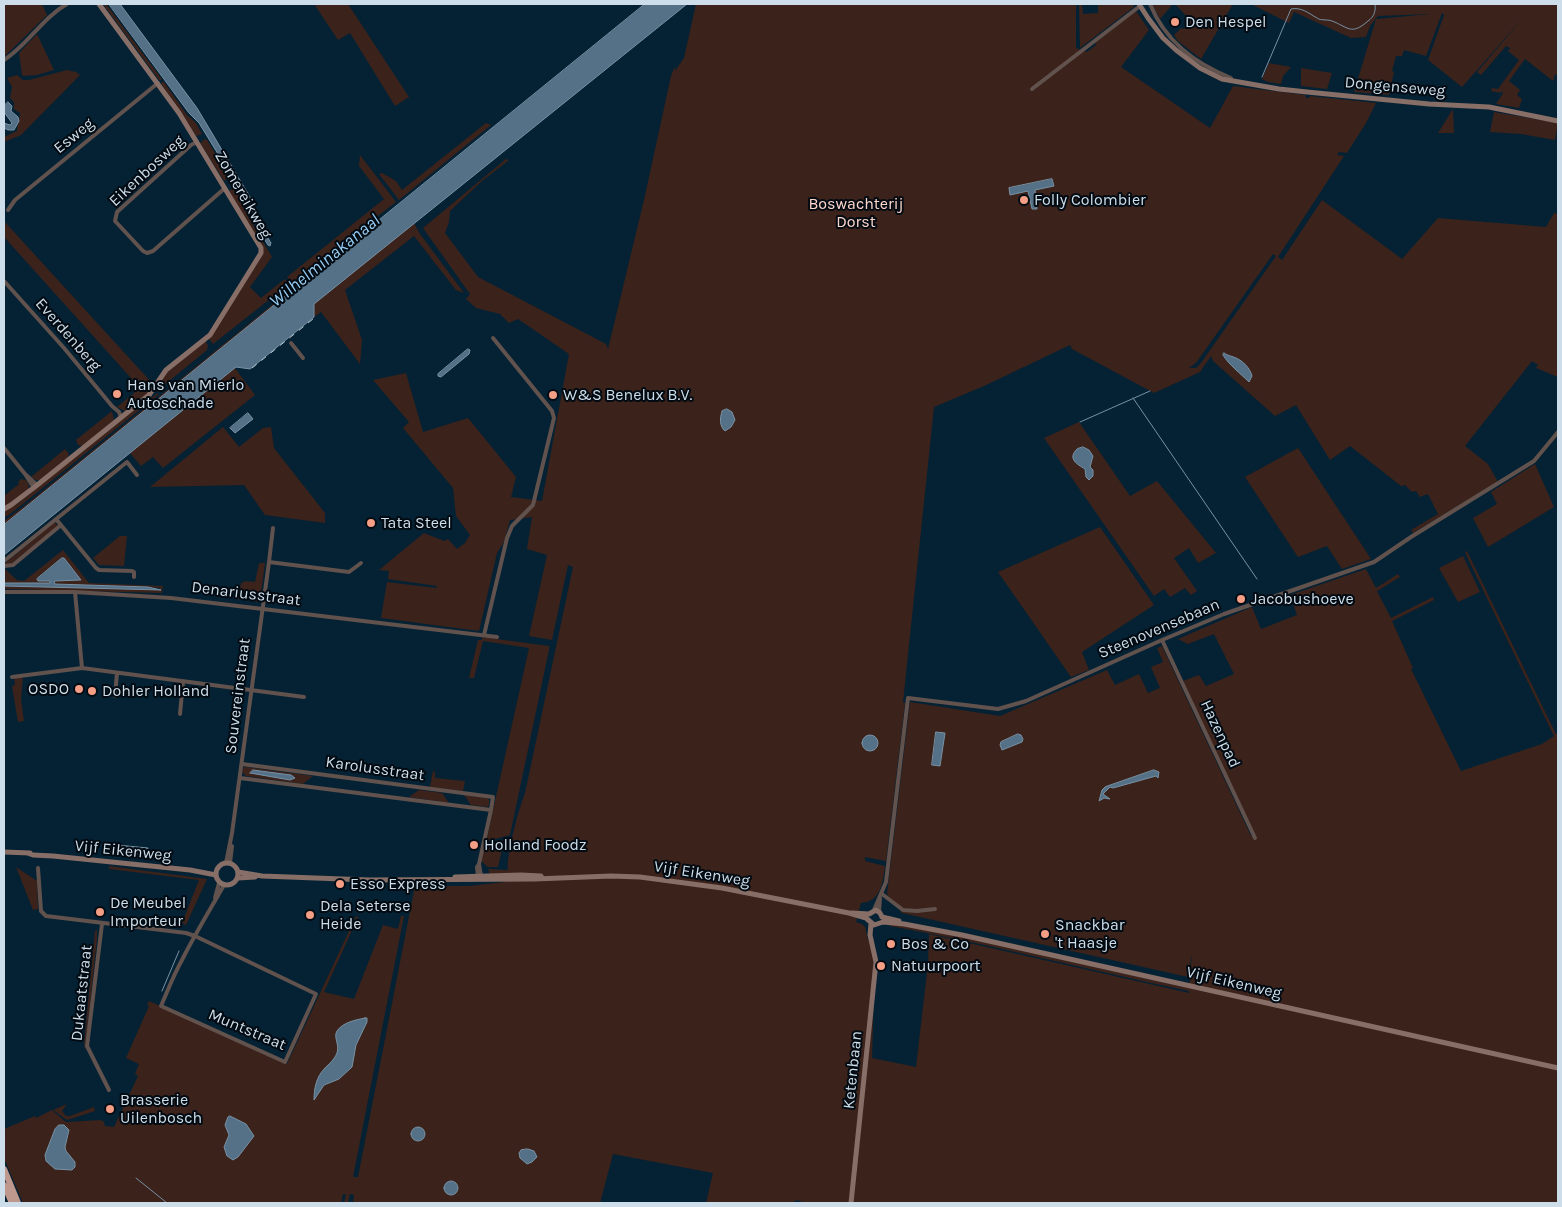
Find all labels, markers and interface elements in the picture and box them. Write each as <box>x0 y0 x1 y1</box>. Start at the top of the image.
place label: Den Hespel <box>1185 12 1267 32</box>
marker: Den Hespel <box>1169 16 1181 28</box>
street label: Dongenseweg <box>1344 73 1446 101</box>
street label: Esweg <box>50 114 98 158</box>
street label: Eikenbosweg <box>105 131 189 211</box>
street label: Zomereikweg <box>210 148 276 242</box>
place label: Folly Colombier <box>1034 190 1146 210</box>
park label: Boswachterij Dorst <box>808 194 904 232</box>
marker: Folly Colombier <box>1018 194 1030 206</box>
water label: Wilhelminakanaal <box>265 210 385 312</box>
street label: Everdenberg <box>31 294 105 376</box>
place label: Hans van Mierlo Autoschade <box>127 375 244 413</box>
place label: W&S Benelux B.V. <box>563 385 692 405</box>
marker: Hans van Mierlo Autoschade <box>111 388 123 400</box>
marker: W&S Benelux B.V. <box>547 389 559 401</box>
place label: Tata Steel <box>381 513 452 533</box>
marker: Tata Steel <box>365 517 377 529</box>
street label: Denariusstraat <box>190 578 302 610</box>
place label: Jacobushoeve <box>1251 589 1354 609</box>
marker: Jacobushoeve <box>1235 593 1247 605</box>
street label: Steenovensebaan <box>1096 595 1222 663</box>
street label: Souvereinstraat <box>221 637 255 755</box>
place label: OSDO <box>28 679 69 699</box>
place label: Dohler Holland <box>102 681 210 701</box>
marker: OSDO <box>73 683 85 695</box>
marker: Dohler Holland <box>86 685 98 697</box>
street label: Hazenpad <box>1196 697 1244 771</box>
street label: Karolusstraat <box>324 753 426 785</box>
place label: Holland Foodz <box>484 835 587 855</box>
street label: Vijf Eikenweg <box>74 836 172 866</box>
marker: Holland Foodz <box>468 839 480 851</box>
street label: Vijf Eikenweg <box>652 857 752 891</box>
place label: Esso Express <box>350 874 446 894</box>
marker: Esso Express <box>334 878 346 890</box>
place label: De Meubel Importeur <box>110 893 186 931</box>
place label: Dela Seterse Heide <box>320 896 410 934</box>
marker: De Meubel Importeur <box>94 906 106 918</box>
marker: Dela Seterse Heide <box>304 909 316 921</box>
place label: Snackbar 't Haasje <box>1055 915 1124 953</box>
marker: Snackbar 't Haasje <box>1039 928 1051 940</box>
place label: Bos & Co <box>901 934 969 954</box>
marker: Bos & Co <box>885 938 897 950</box>
street label: Dukaatstraat <box>67 944 97 1042</box>
place label: Natuurpoort <box>891 956 981 976</box>
marker: Natuurpoort <box>875 960 887 972</box>
street label: Vijf Eikenweg <box>1184 963 1284 1003</box>
street label: Muntstraat <box>205 1005 289 1055</box>
street label: Ketenbaan <box>839 1030 867 1110</box>
place label: Brasserie Uilenbosch <box>120 1090 202 1128</box>
marker: Brasserie Uilenbosch <box>104 1103 116 1115</box>

